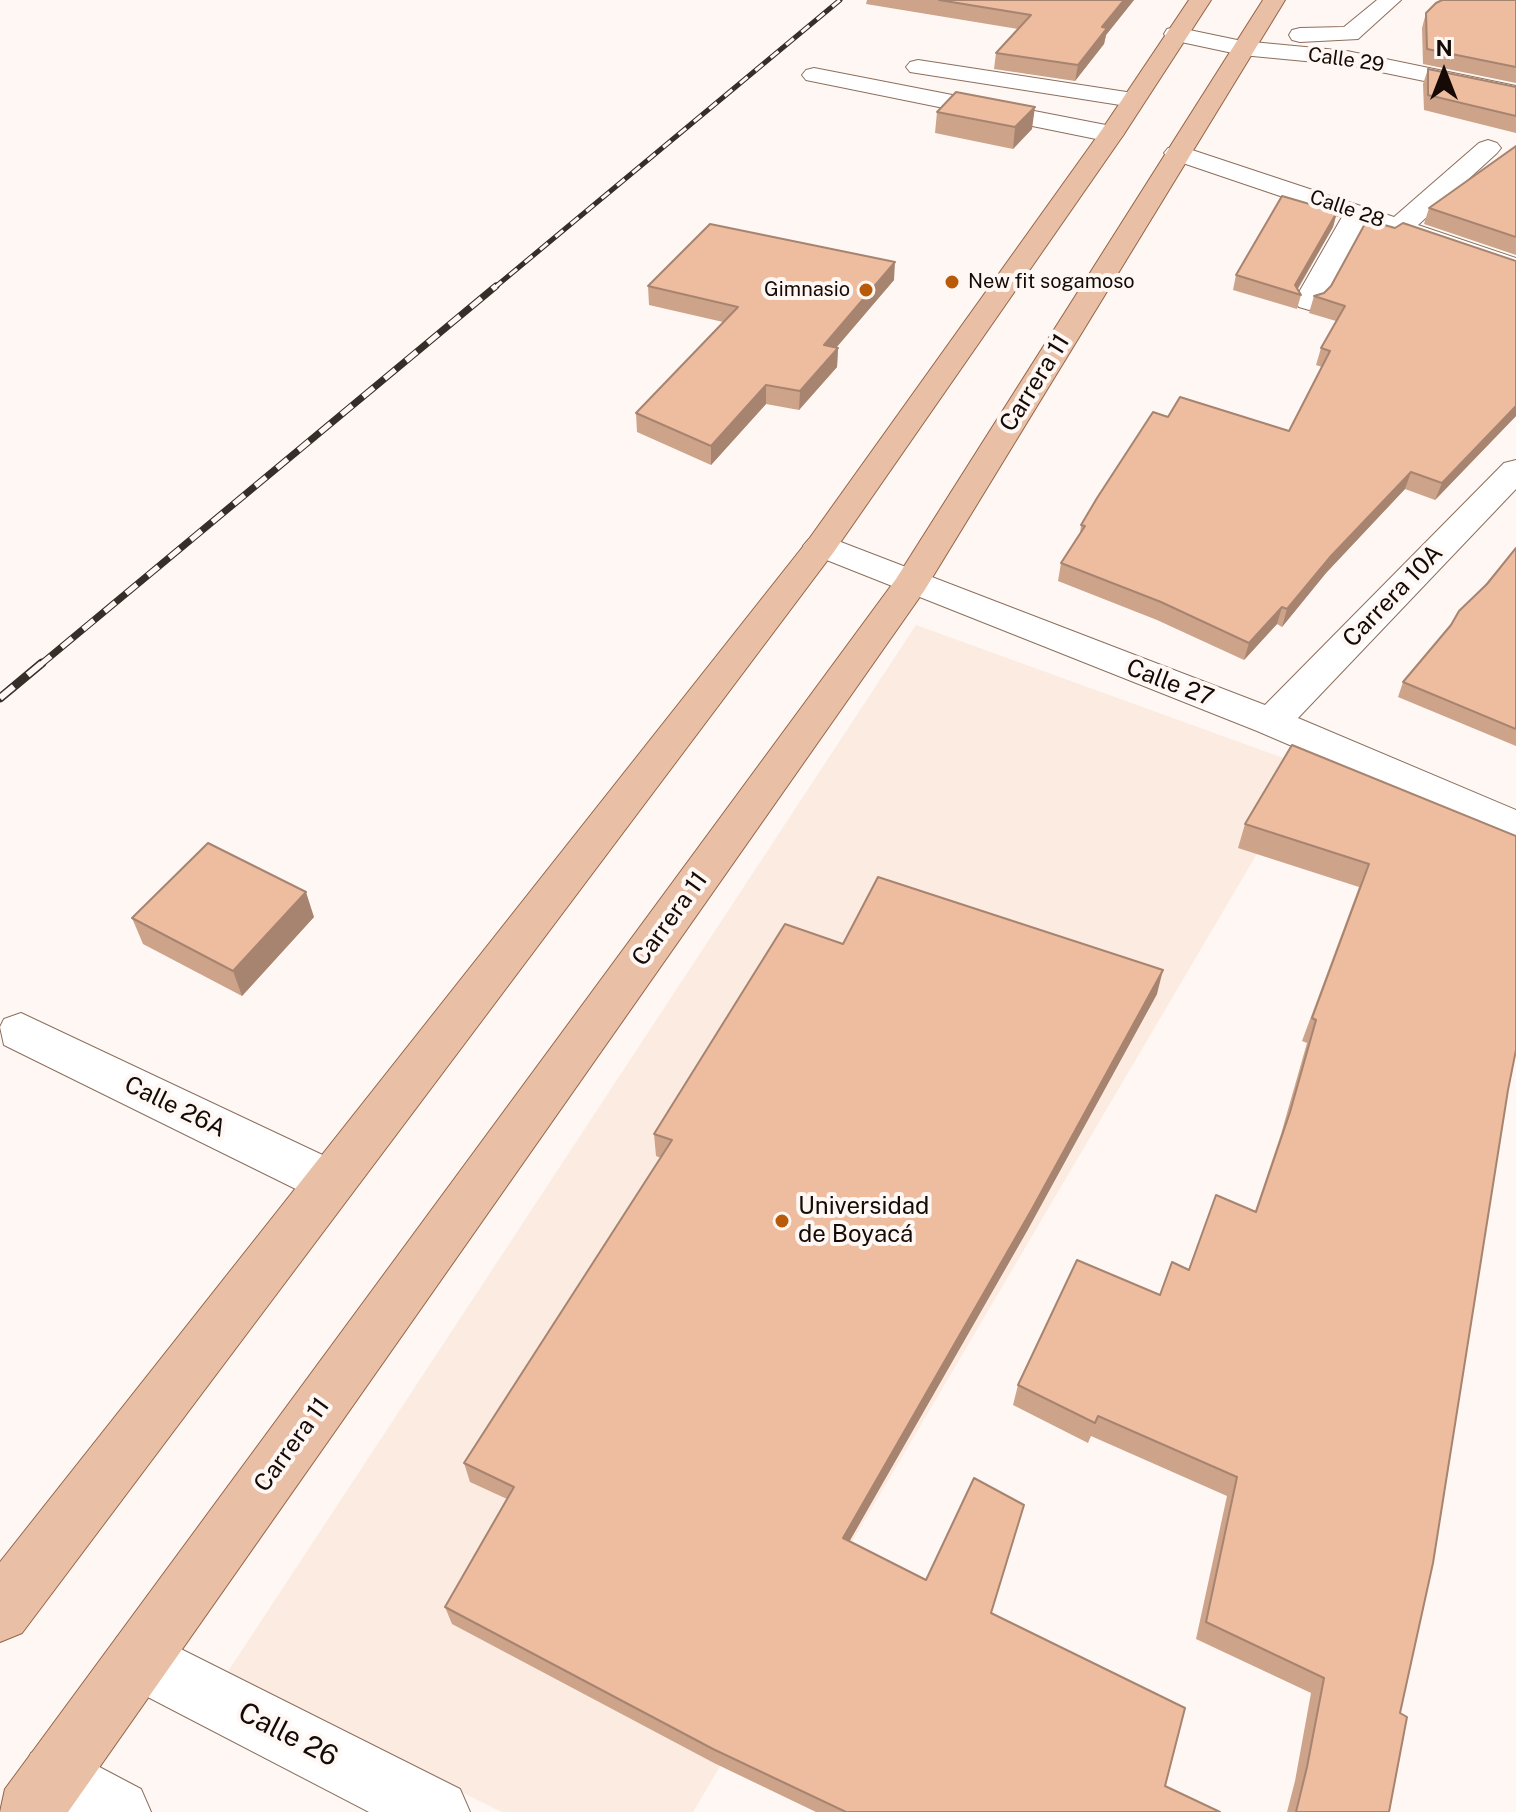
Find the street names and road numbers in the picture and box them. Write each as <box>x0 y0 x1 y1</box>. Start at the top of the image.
street label: Calle 29 <box>1306 43 1386 77</box>
street label: Calle 28 <box>1307 185 1387 233</box>
street label: Carrera 11 <box>994 329 1076 437</box>
street label: Carrera 10A <box>1337 539 1449 653</box>
street label: Calle 27 <box>1122 653 1218 713</box>
street label: Carrera 11 <box>626 866 714 972</box>
street label: Calle 26A <box>120 1070 230 1144</box>
street label: Carrera 11 <box>248 1392 336 1498</box>
street label: Calle 26 <box>233 1696 343 1774</box>

